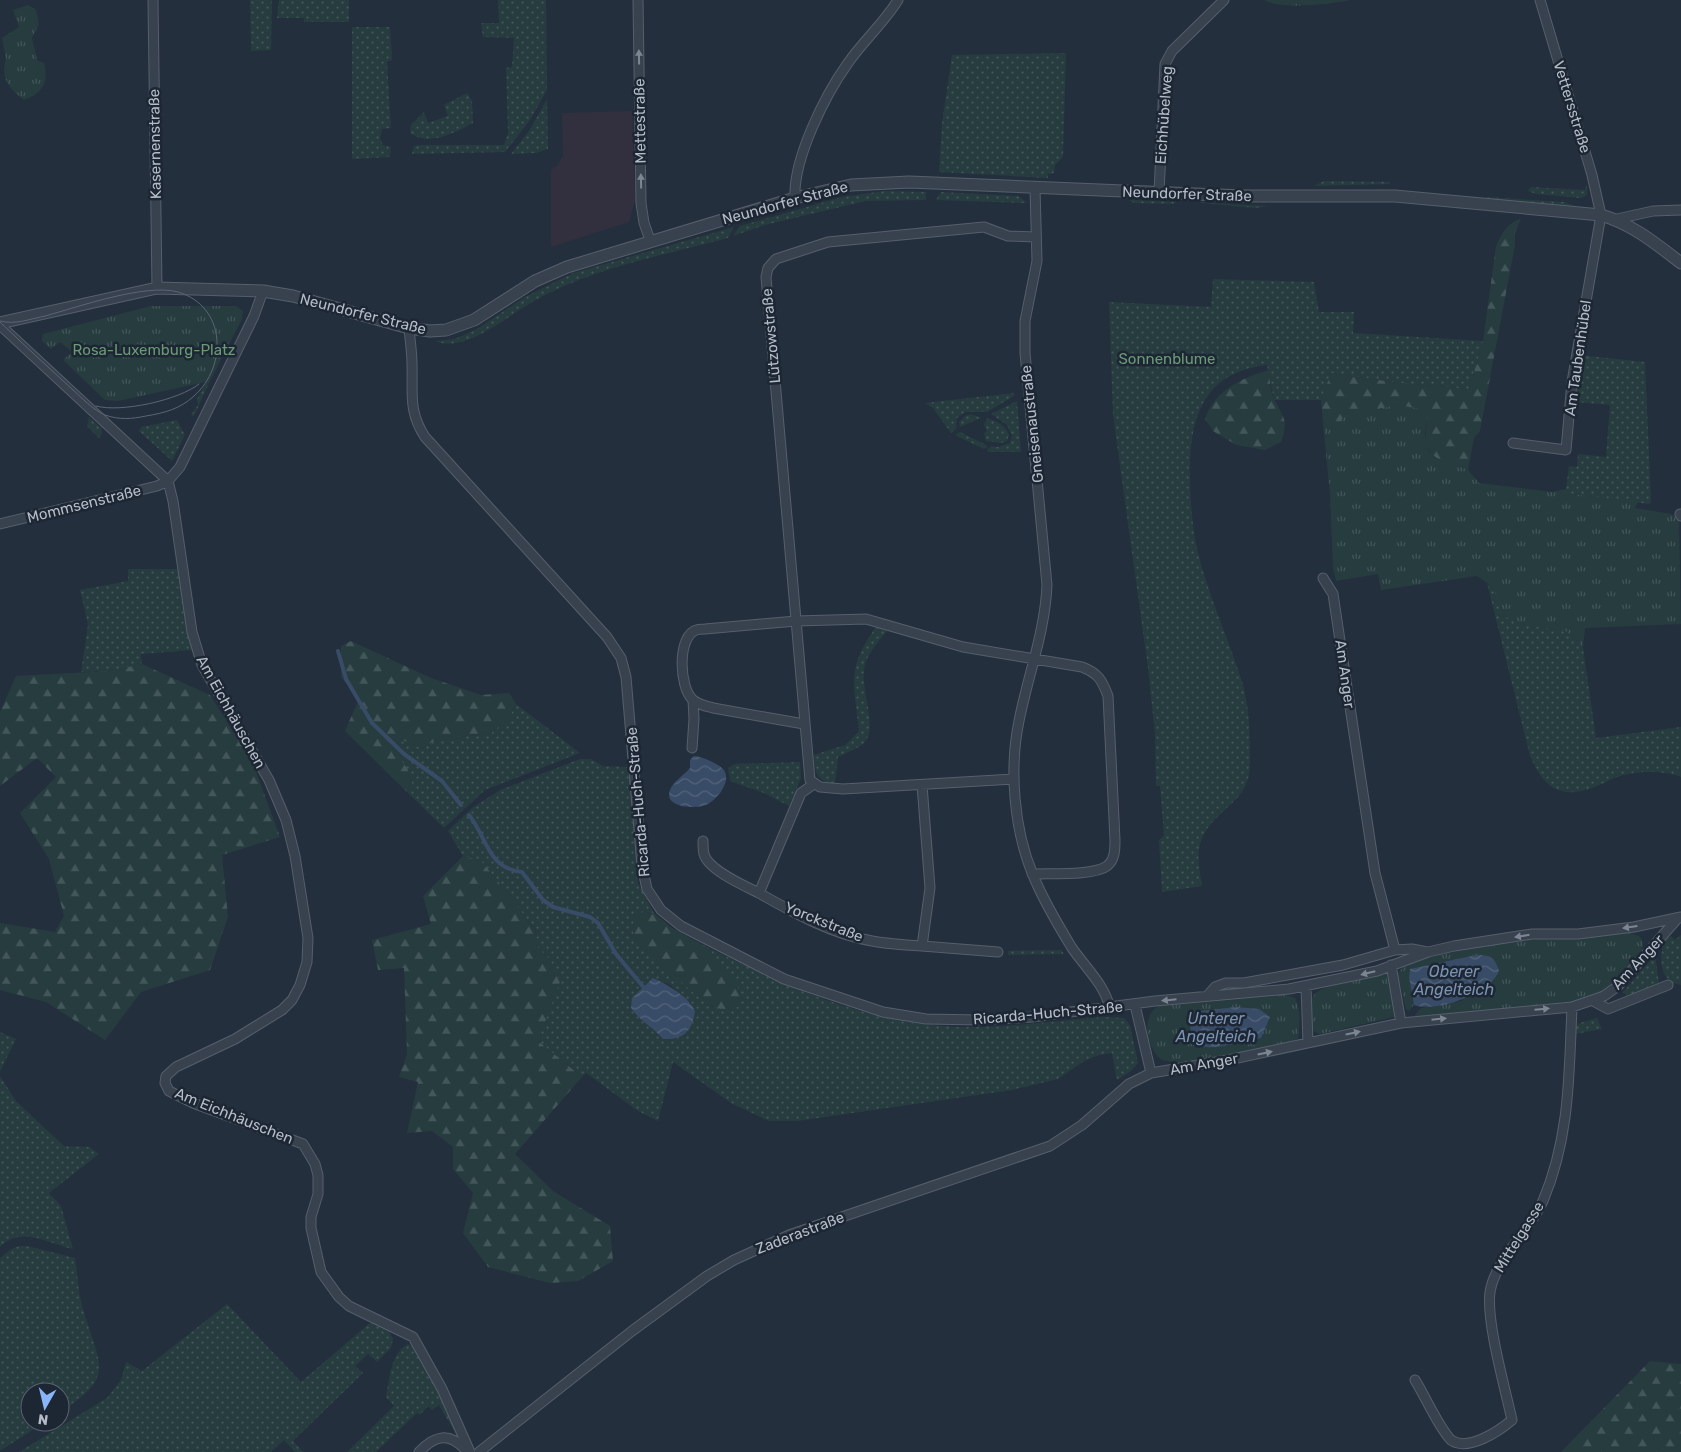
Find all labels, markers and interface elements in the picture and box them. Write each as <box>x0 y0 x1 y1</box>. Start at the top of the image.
one-way arrow <box>635 49 643 65</box>
street label: Vettersstraße <box>1549 59 1595 155</box>
street label: Eichhübelweg <box>1152 65 1176 165</box>
street label: Mettestraße <box>630 78 650 164</box>
street label: Kasernenstraße <box>145 89 165 199</box>
one-way arrow <box>636 172 644 188</box>
street label: Neundorfer Straße <box>720 178 850 228</box>
street label: Neundorfer Straße <box>1122 183 1252 205</box>
street label: Lützowstraße <box>758 288 784 384</box>
street label: Neundorfer Straße <box>298 290 428 338</box>
street label: Am Taubenhübel <box>1561 299 1595 417</box>
park label: Rosa-Luxemburg-Platz <box>73 341 236 359</box>
park label: Sonnenblume <box>1119 350 1215 368</box>
street label: Gneisenaustraße <box>1017 364 1047 484</box>
street label: Mommsenstraße <box>25 481 143 527</box>
street label: Am Anger <box>1331 639 1359 710</box>
street label: Am Eichhäuschen <box>193 652 269 772</box>
street label: Ricarda-Huch-Straße <box>622 726 654 878</box>
street label: Yorckstraße <box>782 898 866 946</box>
one-way arrow <box>1622 923 1638 931</box>
street label: Am Anger <box>1608 930 1668 993</box>
one-way arrow <box>1513 932 1529 940</box>
water label: Oberer Angelteich <box>1413 962 1494 999</box>
one-way arrow <box>1360 969 1375 977</box>
one-way arrow <box>1161 996 1177 1004</box>
street label: Ricarda-Huch-Straße <box>972 997 1124 1029</box>
one-way arrow <box>1535 1005 1551 1013</box>
water label: Unterer Angelteich <box>1175 1009 1256 1046</box>
one-way arrow <box>1431 1015 1447 1023</box>
one-way arrow <box>1346 1029 1361 1037</box>
street label: Am Anger <box>1169 1049 1240 1079</box>
one-way arrow <box>1258 1049 1273 1057</box>
street label: Am Eichhäuschen <box>172 1084 296 1148</box>
street label: Mittelgasse <box>1490 1198 1548 1276</box>
street label: Zaderastraße <box>753 1208 847 1258</box>
north arrow <box>20 1382 70 1432</box>
text: N <box>37 1410 49 1428</box>

